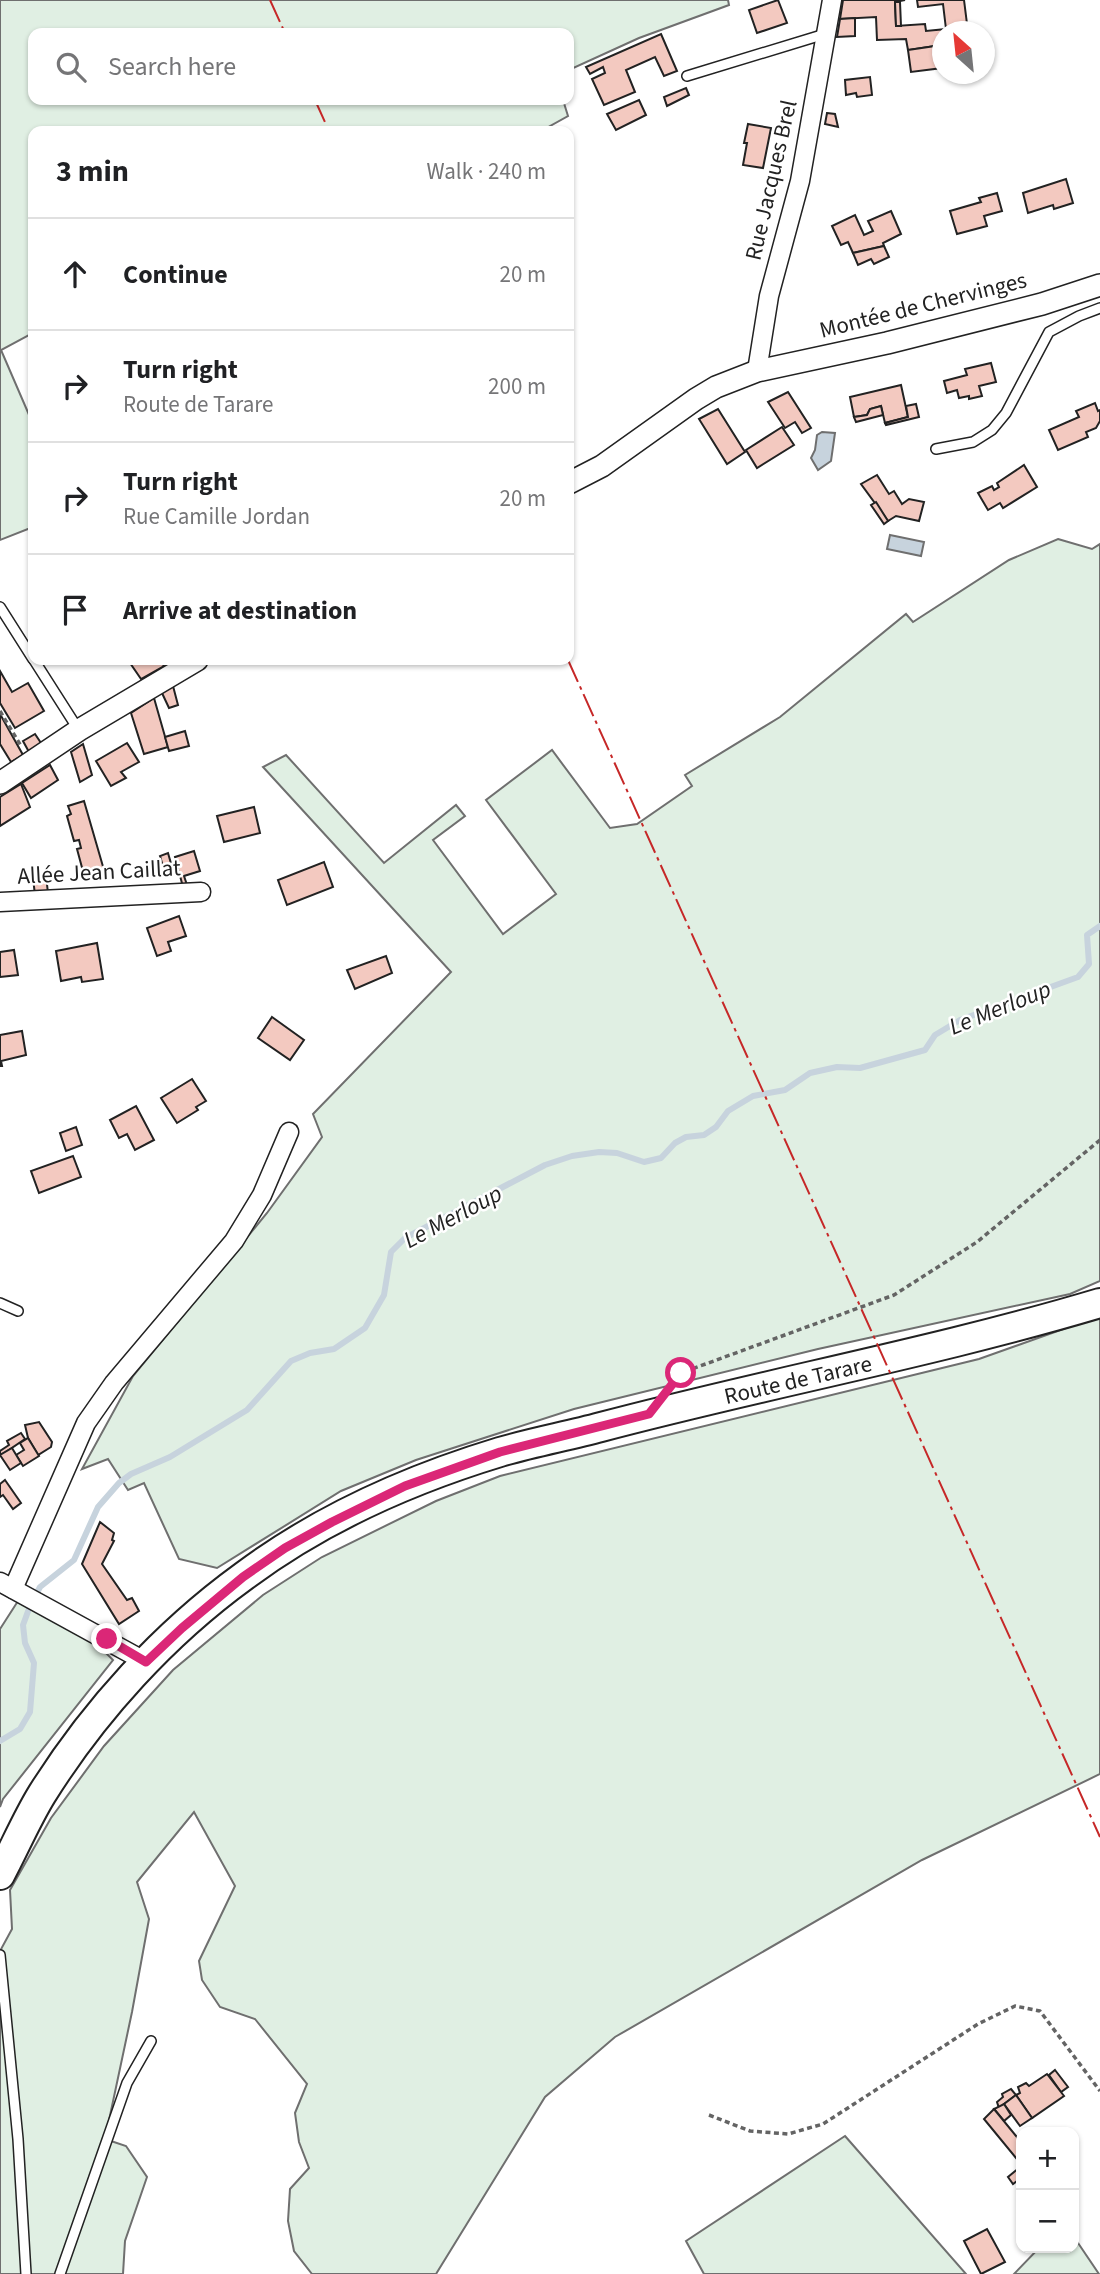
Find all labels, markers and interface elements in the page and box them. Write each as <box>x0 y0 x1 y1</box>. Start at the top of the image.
north arrow <box>932 21 995 84</box>
search box <box>28 28 574 105</box>
icon: search <box>52 48 90 86</box>
text: Search here <box>108 48 236 85</box>
street label: Rue Jacques Brel <box>737 97 805 263</box>
text: 3 min <box>56 150 129 193</box>
text: Walk · 240 m <box>427 155 546 188</box>
icon: ahead <box>56 255 94 293</box>
text: Continue <box>123 256 228 293</box>
text: 20 m <box>499 258 546 291</box>
street label: Montée de Chervinges <box>816 263 1030 347</box>
text: Turn right <box>123 351 238 388</box>
icon: right <box>56 367 94 405</box>
text: 200 m <box>488 370 546 403</box>
text: Route de Tarare <box>123 388 274 421</box>
text: Turn right <box>123 463 238 500</box>
icon: right <box>56 479 94 517</box>
text: 20 m <box>499 482 546 515</box>
text: Rue Camille Jordan <box>123 500 310 533</box>
icon: arrive <box>56 591 94 629</box>
text: Arrive at destination <box>123 592 357 629</box>
street label: Allée Jean Caillat <box>16 851 182 893</box>
water label: Le Merloup <box>944 972 1056 1044</box>
water label: Le Merloup <box>397 1176 509 1258</box>
street label: Route de Tarare <box>721 1347 875 1413</box>
route start <box>665 1357 696 1388</box>
route end <box>91 1623 122 1654</box>
map controls <box>1016 2127 1079 2253</box>
button: + <box>1016 2127 1079 2190</box>
button: − <box>1016 2190 1079 2253</box>

